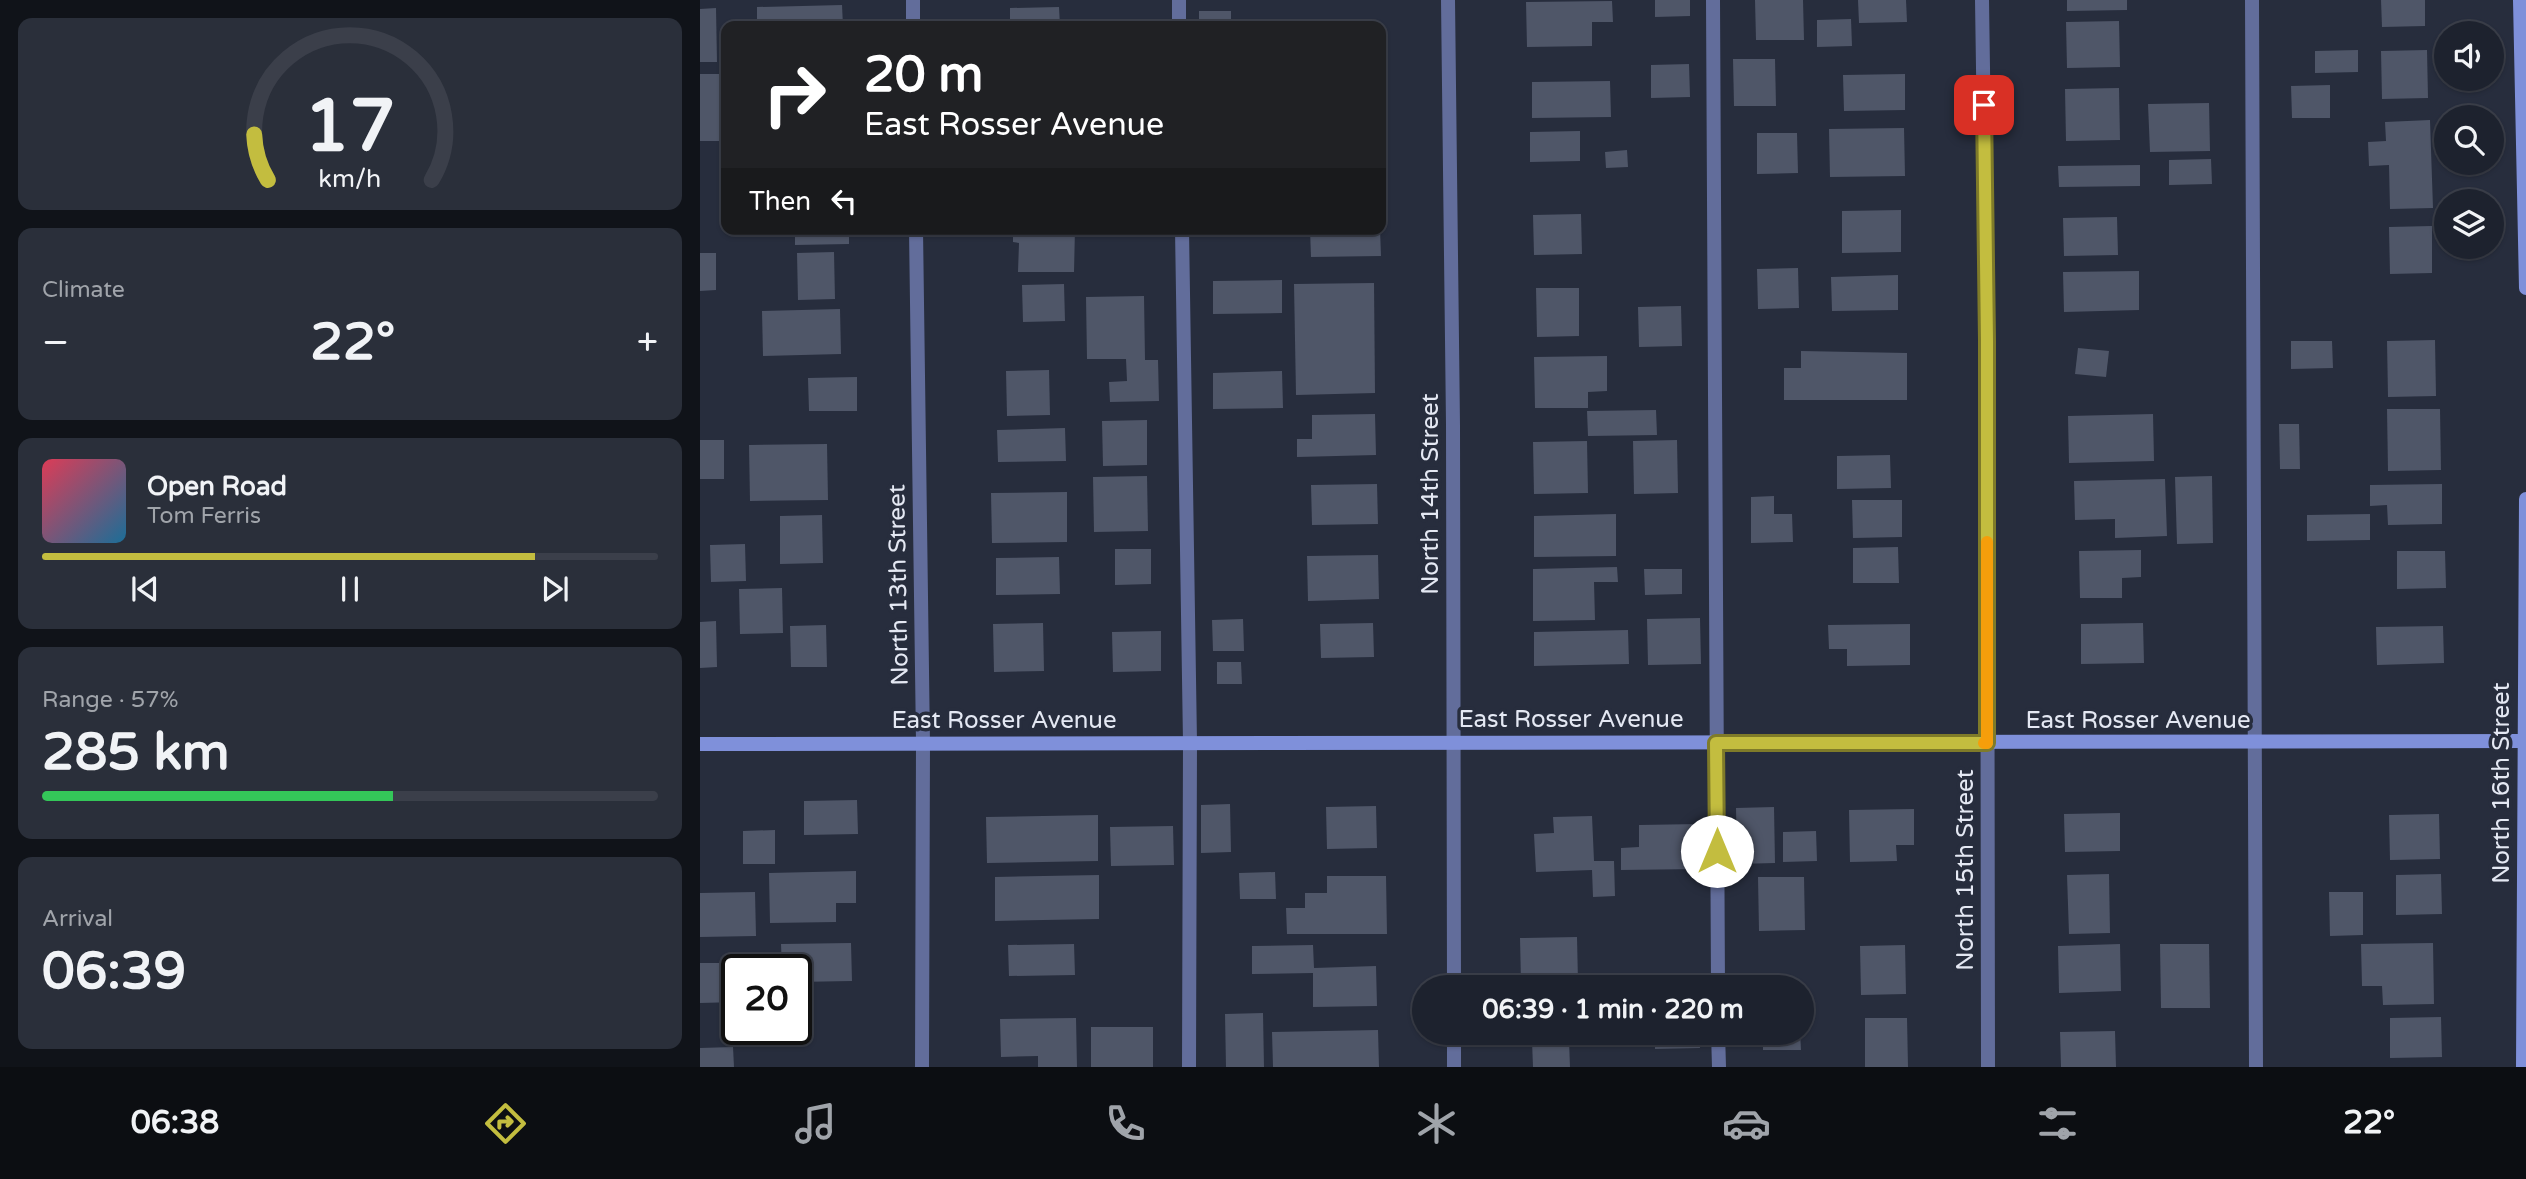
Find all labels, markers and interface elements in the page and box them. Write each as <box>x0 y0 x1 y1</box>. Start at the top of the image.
map controls <box>2434 21 2504 259</box>
button: sound <box>2434 21 2504 91</box>
text: 20 m <box>864 46 983 105</box>
icon: right <box>749 49 840 140</box>
pin <box>1954 75 2014 135</box>
text: 17 <box>304 83 396 171</box>
icon: arrive <box>1965 86 2003 124</box>
button: search <box>2434 105 2504 175</box>
text: East Rosser Avenue <box>864 106 1164 144</box>
text: km/h <box>319 164 381 194</box>
icon: left <box>825 182 863 220</box>
text: Then <box>749 186 811 217</box>
button: layers <box>2434 189 2504 259</box>
text: Climate <box>42 276 125 304</box>
text: 22° <box>310 311 395 374</box>
text: − <box>42 320 69 366</box>
text: + <box>637 320 658 366</box>
street label: North 14th Street <box>1416 393 1445 595</box>
text: Open Road <box>147 471 287 502</box>
street label: North 13th Street <box>882 484 915 686</box>
text: Tom Ferris <box>147 502 261 530</box>
icon: previous <box>126 570 164 608</box>
icon: pause <box>331 570 369 608</box>
icon: next <box>536 570 574 608</box>
street label: North 16th Street <box>2487 682 2516 884</box>
text: Range · 57% <box>42 686 178 714</box>
street label: East Rosser Avenue <box>1458 705 1684 734</box>
street label: East Rosser Avenue <box>891 706 1117 735</box>
street label: East Rosser Avenue <box>2025 706 2251 735</box>
text: 285 km <box>42 721 230 784</box>
street label: North 15th Street <box>1951 769 1980 971</box>
position arrow <box>1680 814 1754 888</box>
text: Arrival <box>42 905 113 933</box>
text: 06:39 <box>42 940 186 1003</box>
speed limit sign: 20 <box>721 954 812 1045</box>
text: 06:39 · 1 min · 220 m <box>1482 994 1744 1025</box>
icon: directions <box>481 1099 530 1148</box>
icon: music <box>791 1099 840 1148</box>
icon: phone <box>1101 1099 1150 1148</box>
icon: climate <box>1412 1099 1461 1148</box>
icon: car <box>1722 1099 1771 1148</box>
icon: filters <box>2033 1099 2082 1148</box>
text: 06:38 <box>131 1104 219 1142</box>
text: 22° <box>2343 1104 2395 1142</box>

